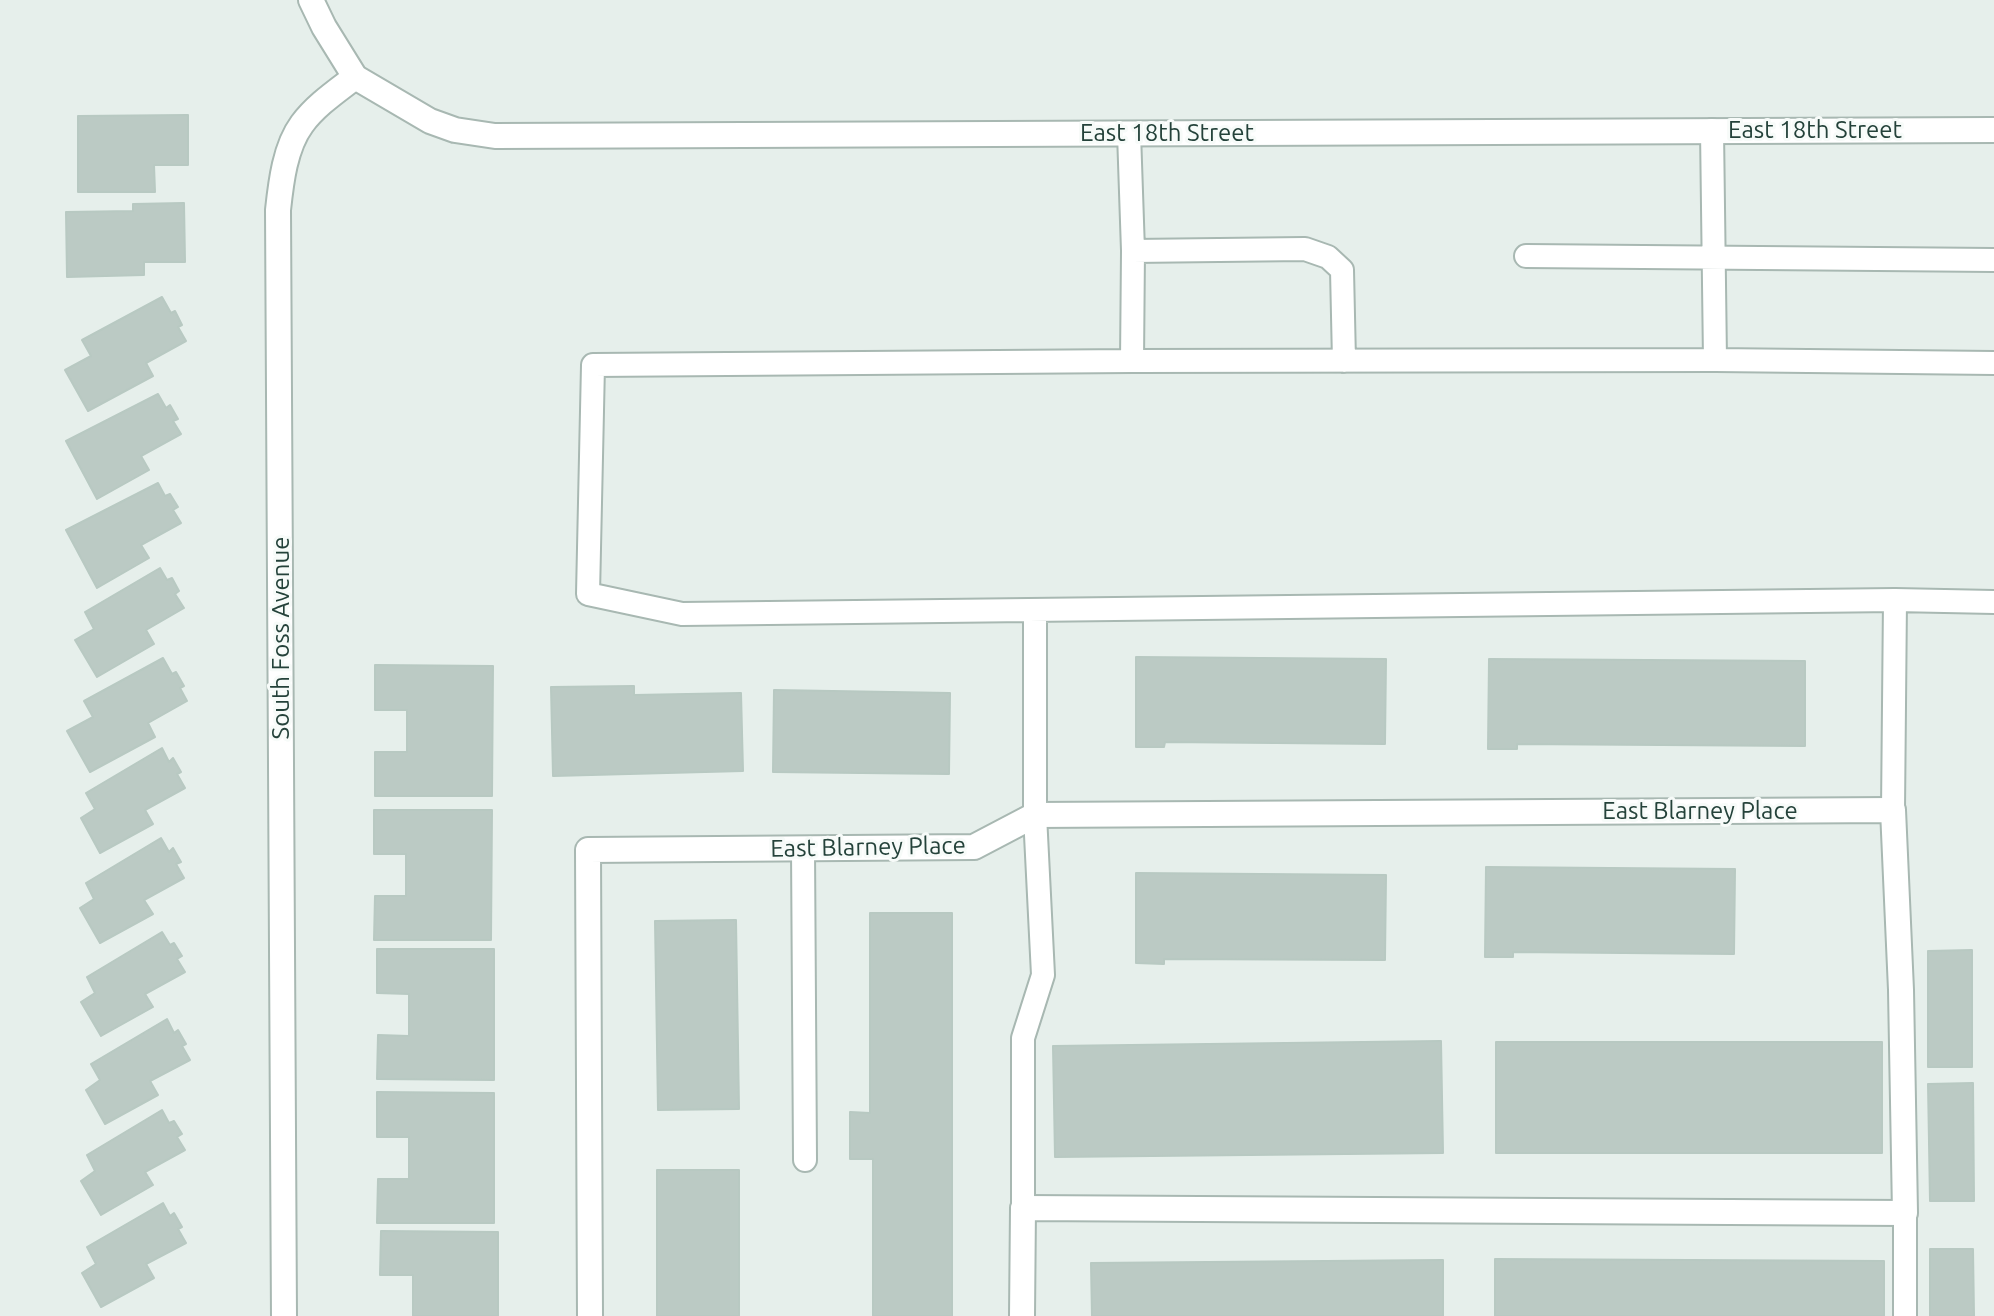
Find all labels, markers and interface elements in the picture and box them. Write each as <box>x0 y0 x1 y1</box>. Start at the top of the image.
street label: East 18th Street <box>1728 116 1902 144</box>
street label: East 18th Street <box>1080 119 1254 147</box>
street label: South Foss Avenue <box>267 537 295 739</box>
street label: East Blarney Place <box>1602 797 1798 825</box>
street label: East Blarney Place <box>770 831 966 863</box>

